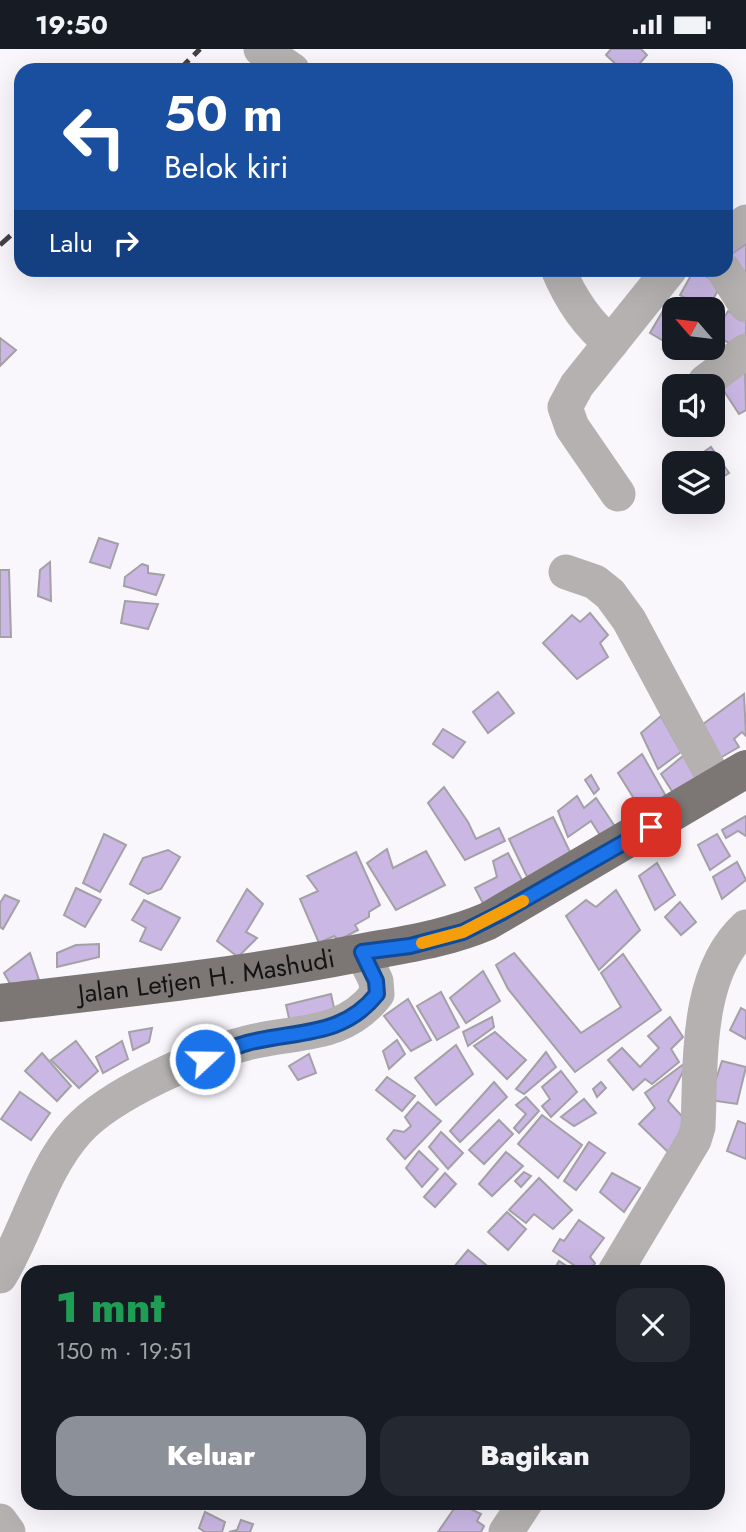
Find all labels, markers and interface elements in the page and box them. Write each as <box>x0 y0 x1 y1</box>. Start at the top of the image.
text: 19:50 <box>35 6 108 44</box>
text: 50 m <box>164 79 283 149</box>
icon: left <box>49 91 140 182</box>
text: Belok kiri <box>164 144 289 190</box>
text: Lalu <box>49 224 93 262</box>
icon: right <box>107 224 145 262</box>
north arrow <box>662 297 724 361</box>
map controls <box>662 297 725 514</box>
button: sound <box>662 374 725 437</box>
button: layers <box>662 451 725 514</box>
pin <box>621 797 681 857</box>
icon: arrive <box>632 808 670 846</box>
street label: Jalan Letjen H. Mashudi <box>73 939 338 1013</box>
position arrow <box>168 1022 242 1096</box>
text: 1 mnt <box>56 1277 165 1338</box>
button: close <box>616 1288 690 1362</box>
text: 150 m · 19:51 <box>56 1334 192 1368</box>
button: Keluar <box>56 1416 366 1496</box>
button: Bagikan <box>380 1416 690 1496</box>

